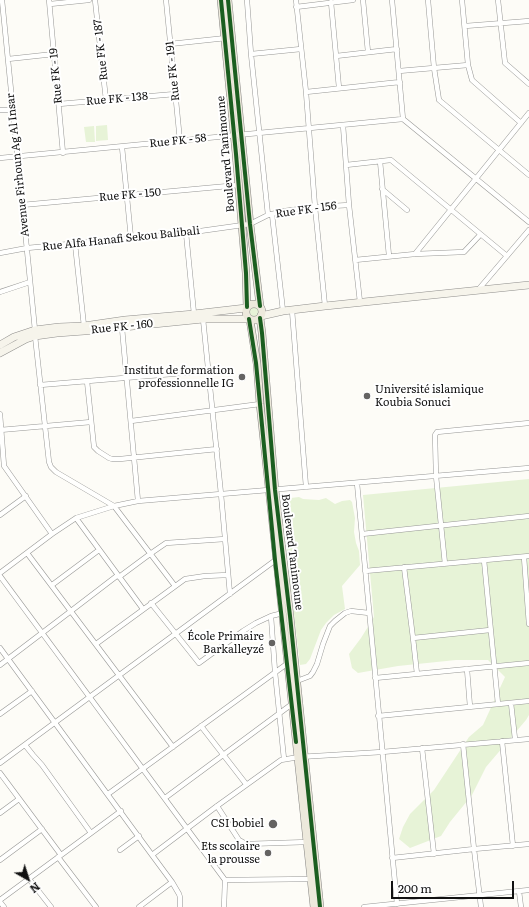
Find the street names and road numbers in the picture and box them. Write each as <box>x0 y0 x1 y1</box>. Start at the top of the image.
street label: Rue FK - 187 <box>91 19 111 81</box>
street label: Rue FK - 191 <box>163 40 183 102</box>
street label: Rue FK - 19 <box>47 48 65 104</box>
street label: Rue FK - 138 <box>85 90 149 108</box>
street label: Avenue Firhoun Ag Al Insar <box>4 93 32 237</box>
street label: Boulevard Tanimoune <box>214 95 238 213</box>
street label: Rue FK - 58 <box>149 131 207 151</box>
street label: Rue FK - 150 <box>98 186 162 204</box>
street label: Rue FK - 156 <box>275 199 337 221</box>
street label: Rue Alfa Hanafi Sekou Balibali <box>42 224 200 254</box>
street label: Rue FK - 160 <box>90 317 154 337</box>
street label: Boulevard Tanimoune <box>278 493 306 611</box>

